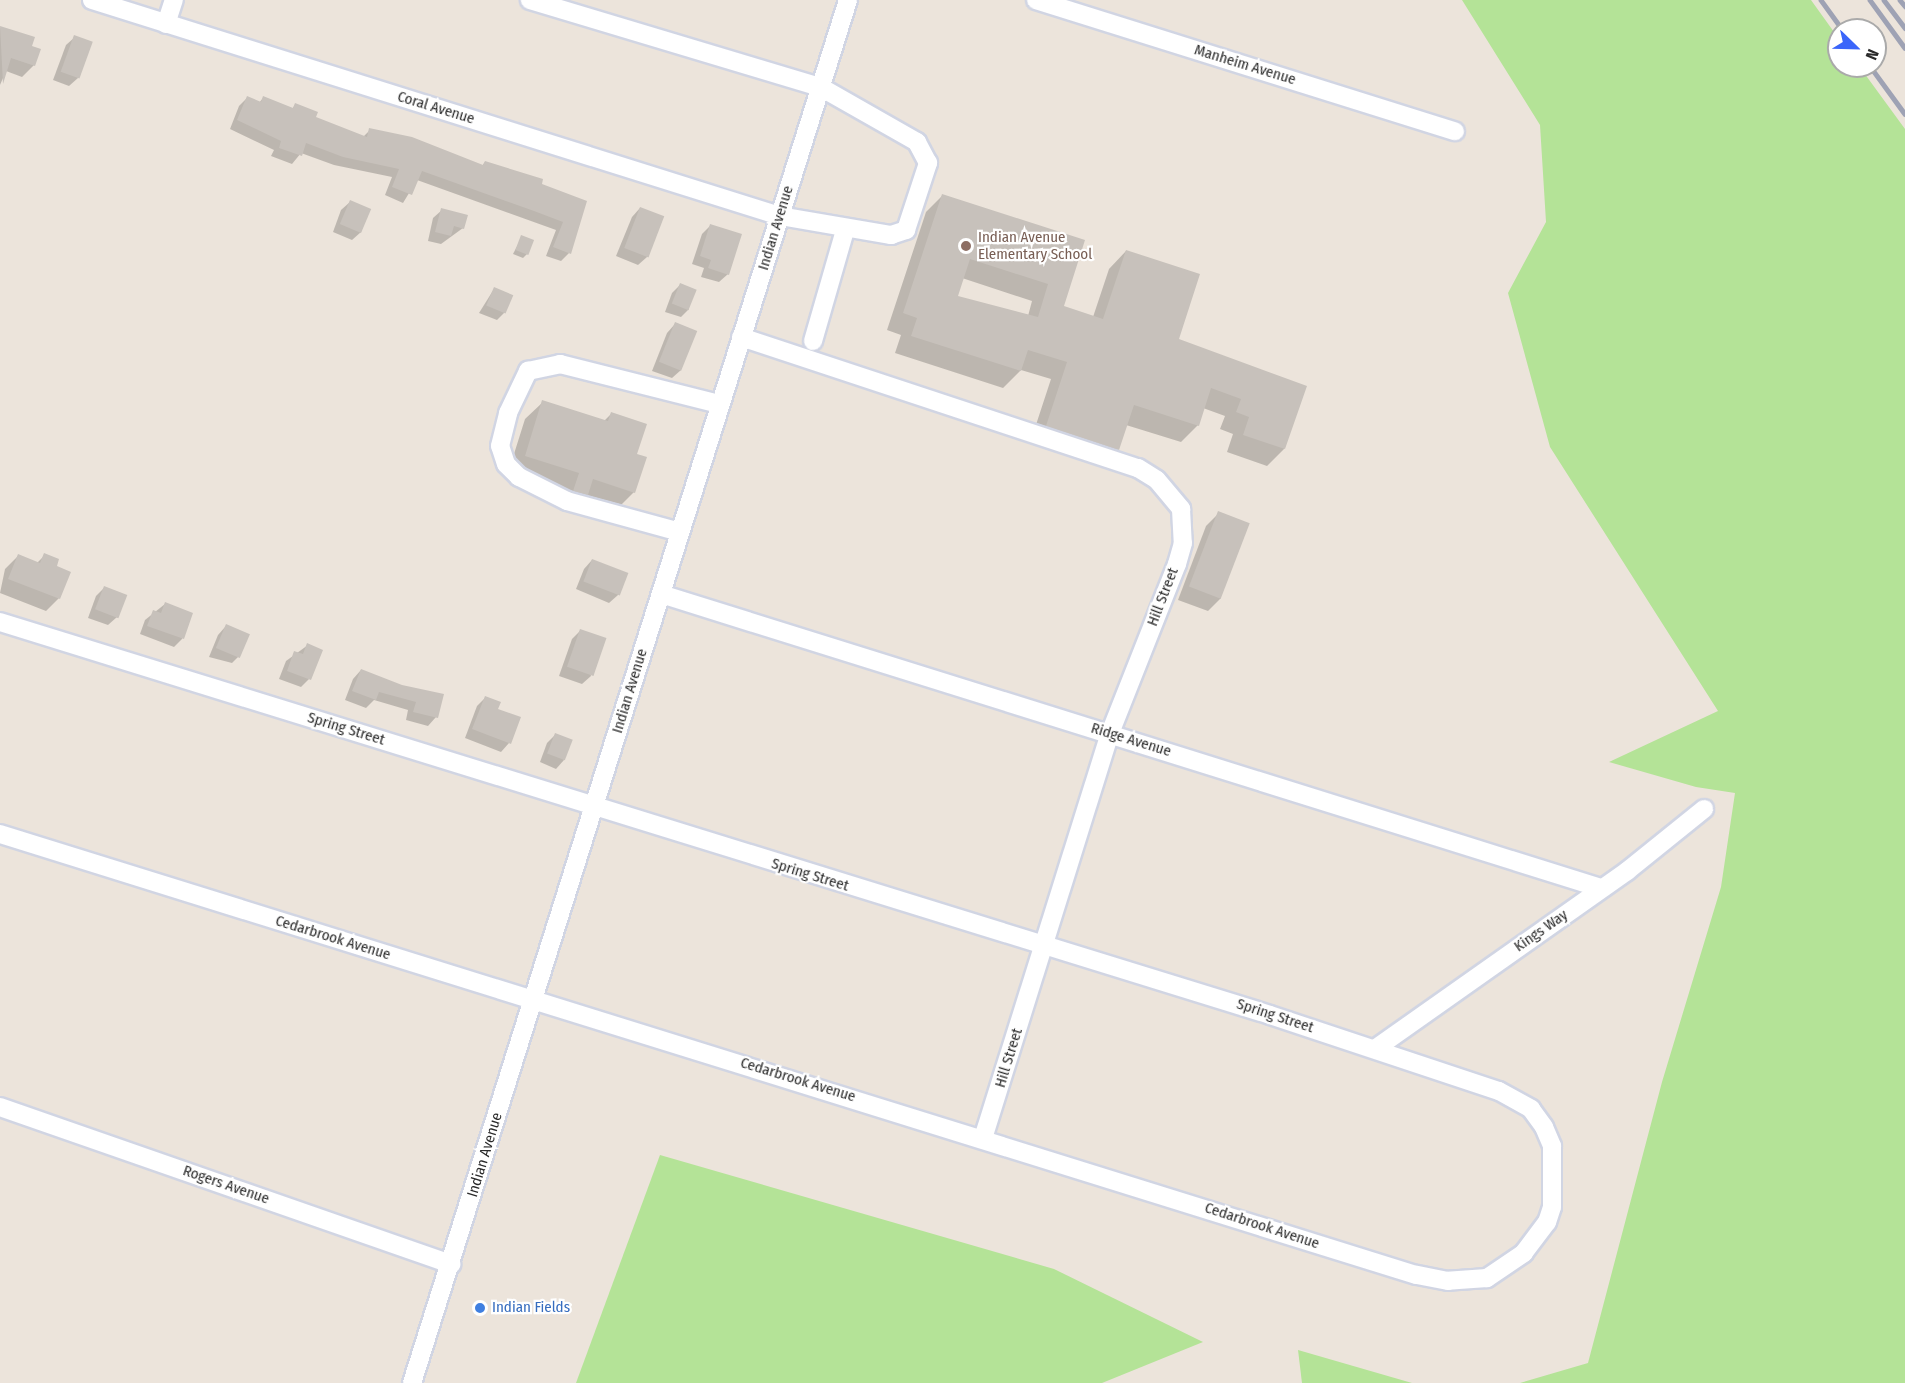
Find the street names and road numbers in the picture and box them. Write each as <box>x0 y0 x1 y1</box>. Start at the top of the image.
street label: Manheim Avenue <box>1192 41 1298 89</box>
street label: Coral Avenue <box>395 88 477 128</box>
street label: Indian Avenue <box>755 184 797 272</box>
street label: Hill Street <box>1144 565 1182 629</box>
street label: Indian Avenue <box>609 647 651 735</box>
street label: Spring Street <box>305 709 387 749</box>
street label: Ridge Avenue <box>1089 719 1173 761</box>
street label: Spring Street <box>769 855 851 895</box>
street label: Kings Way <box>1511 906 1571 956</box>
street label: Cedarbrook Avenue <box>273 912 393 964</box>
street label: Spring Street <box>1234 995 1316 1037</box>
street label: Hill Street <box>991 1026 1027 1090</box>
street label: Cedarbrook Avenue <box>738 1054 858 1106</box>
street label: Indian Avenue <box>464 1111 506 1199</box>
street label: Rogers Avenue <box>180 1162 272 1208</box>
street label: Cedarbrook Avenue <box>1202 1199 1322 1253</box>

